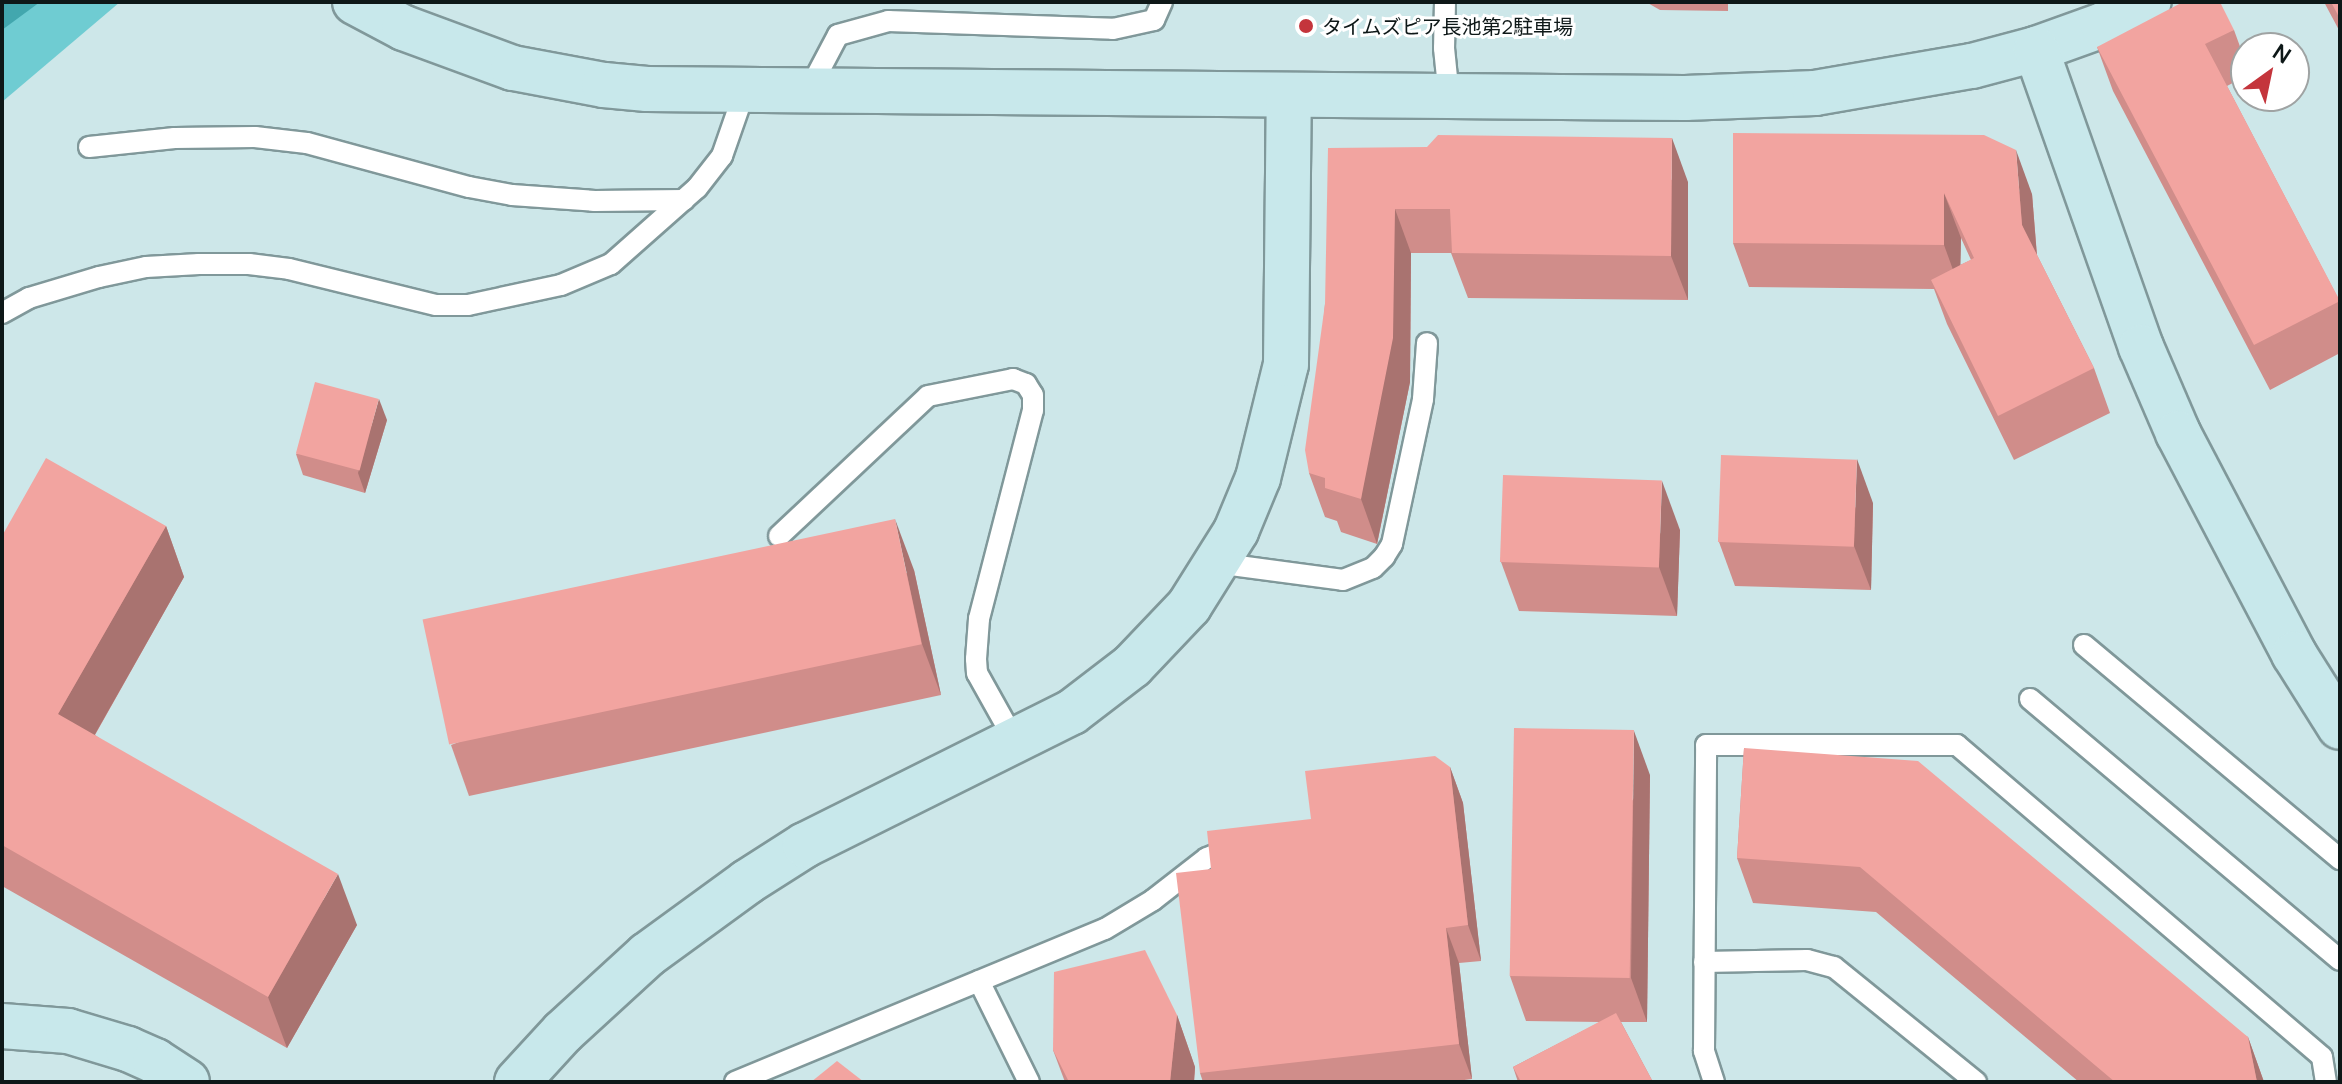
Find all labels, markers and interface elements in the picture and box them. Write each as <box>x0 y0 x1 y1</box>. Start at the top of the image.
place label: タイムズピア長池第2駐車場 <box>1322 14 1573 38</box>
marker: タイムズピア長池第2駐車場 <box>1297 17 1315 35</box>
north arrow <box>2230 32 2310 112</box>
text: N <box>2267 37 2297 70</box>

